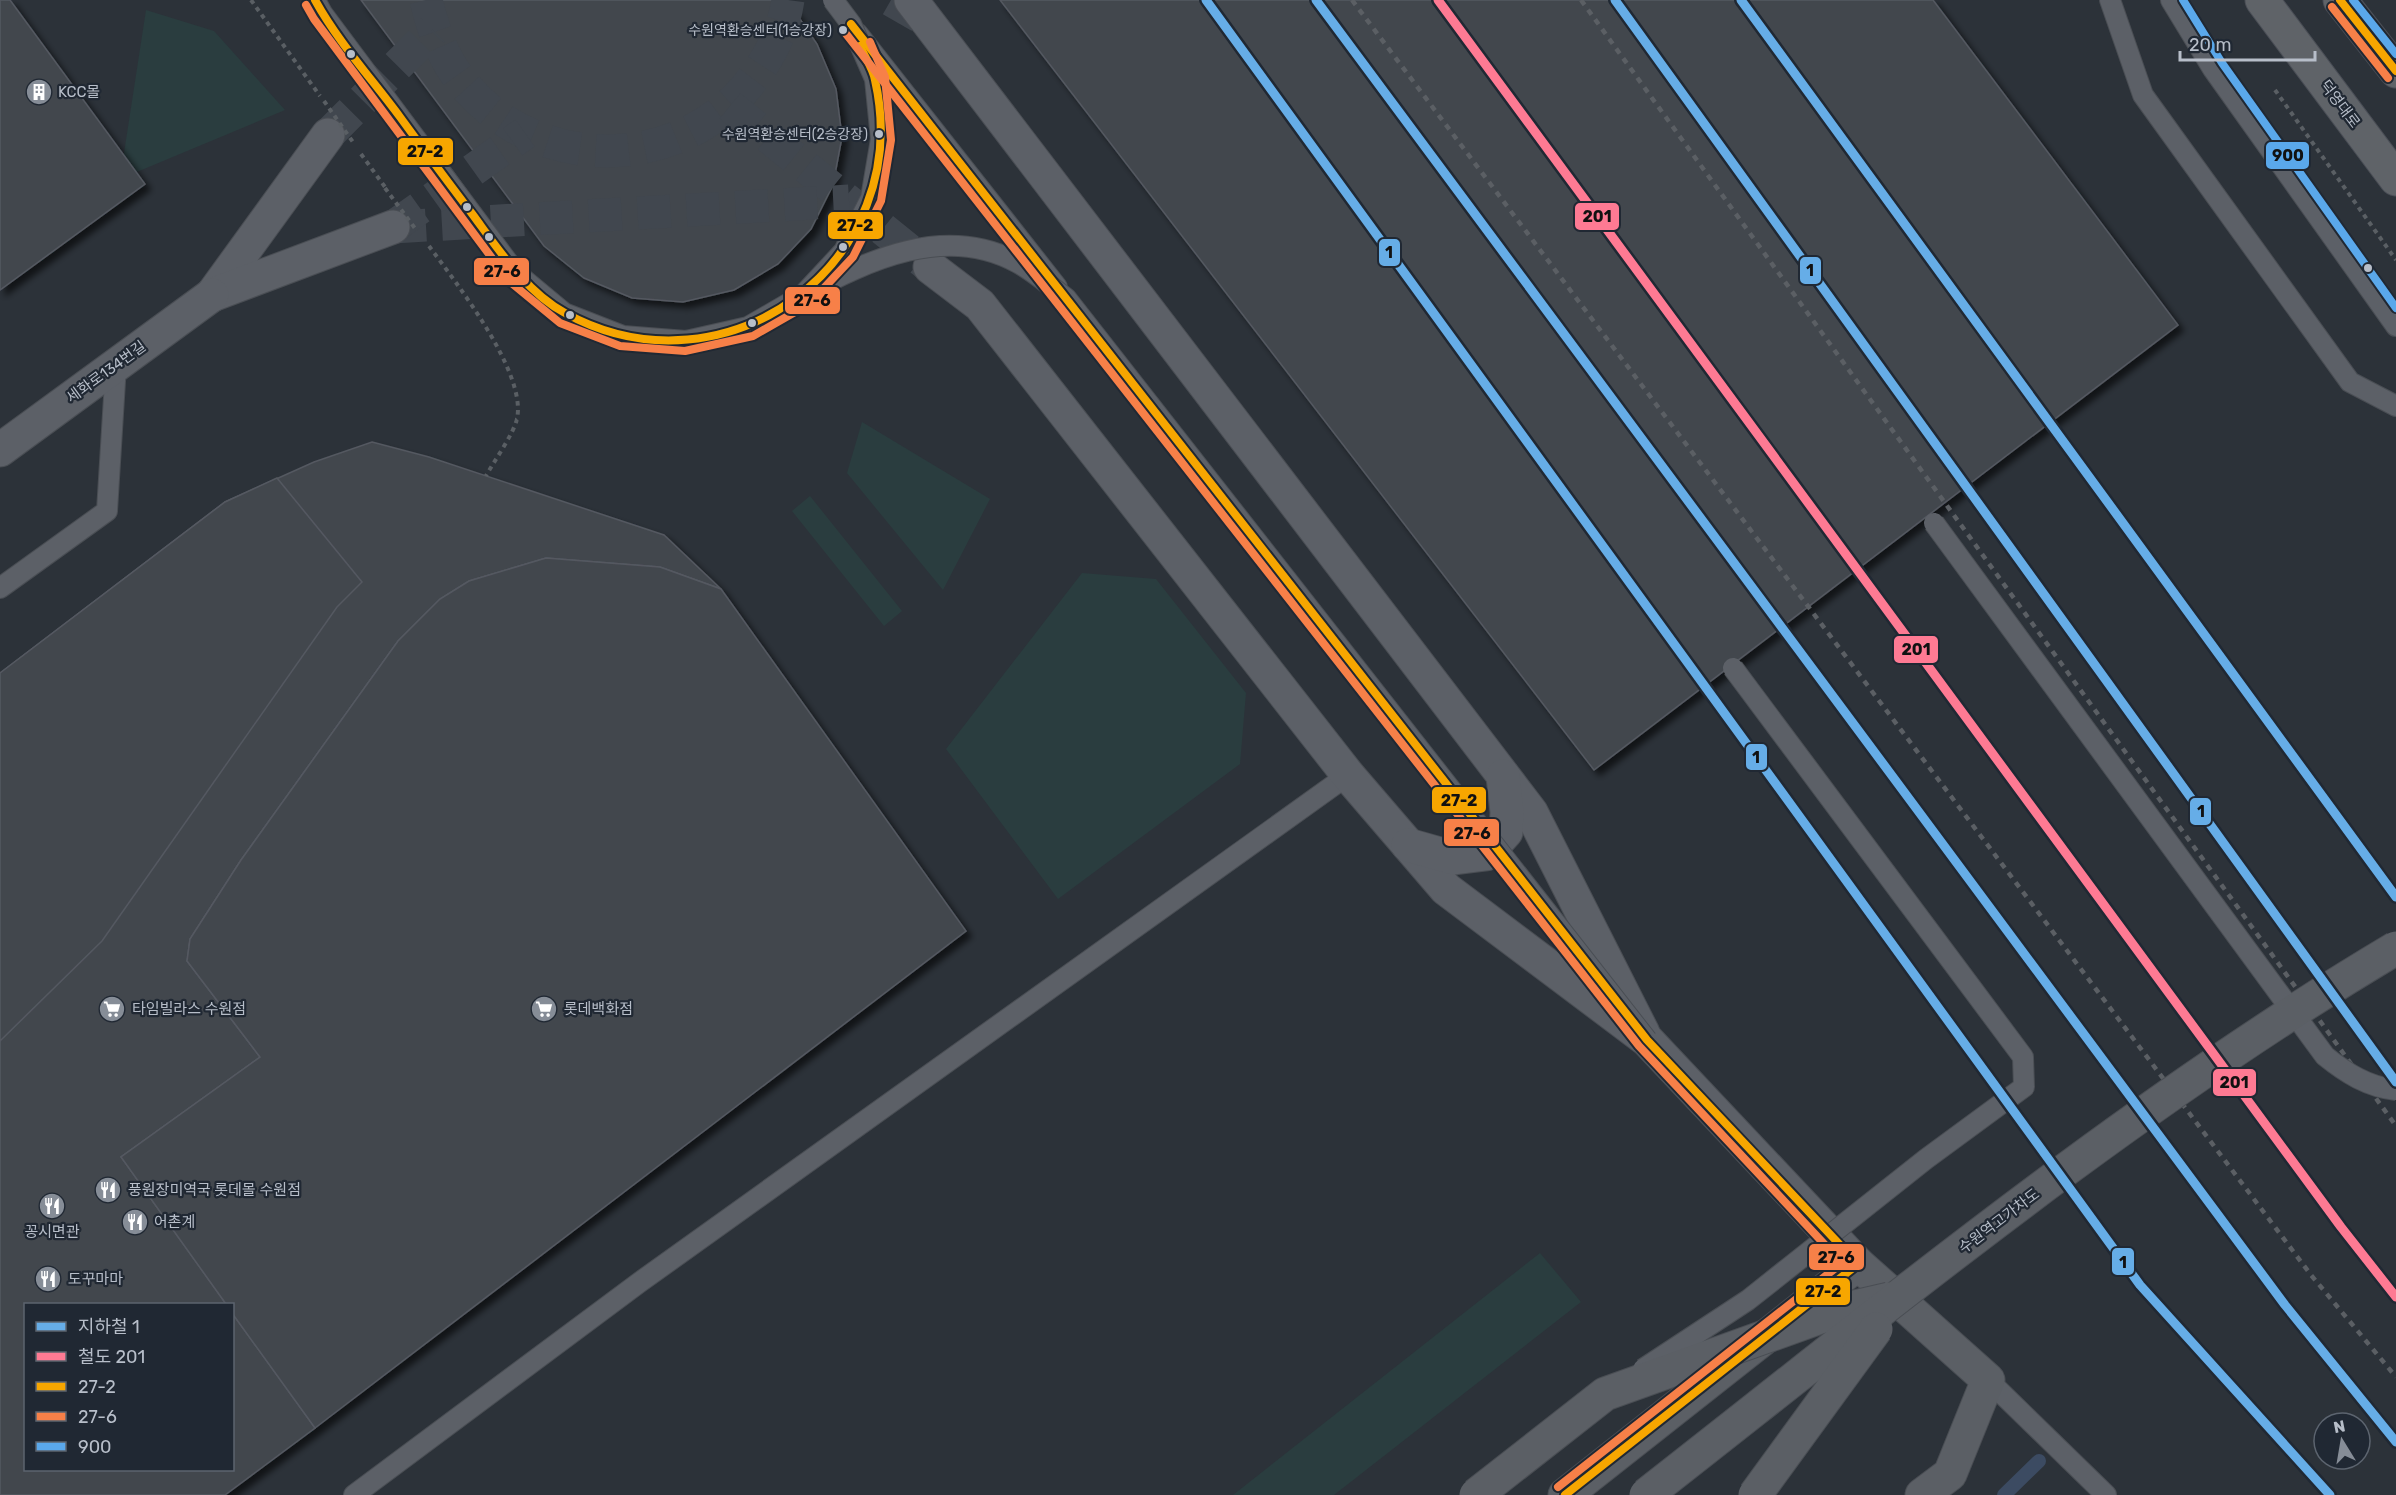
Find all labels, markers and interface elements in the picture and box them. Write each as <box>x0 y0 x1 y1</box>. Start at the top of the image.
place label: 수원역환승센터(1승강장) <box>688 22 832 39</box>
marker: 수원역환승센터(1승강장) <box>837 24 849 36</box>
scale bar <box>2180 24 2315 62</box>
text: 20 m <box>2189 34 2231 56</box>
unlabelled marker <box>345 48 357 60</box>
building icon: KCC몰 <box>24 77 54 107</box>
street label: 덕영대로 <box>2316 77 2364 131</box>
place label: KCC몰 <box>58 83 100 101</box>
place label: 수원역환승센터(2승강장) <box>722 126 868 143</box>
marker: 수원역환승센터(2승강장) <box>873 128 885 140</box>
line badge: 27-2 <box>397 137 454 166</box>
line badge: 900 <box>2265 141 2310 170</box>
text: 27-2 <box>407 142 443 161</box>
text: 900 <box>2272 146 2304 165</box>
unlabelled marker <box>461 201 473 213</box>
line badge: 201 <box>1574 202 1620 231</box>
text: 201 <box>1582 207 1612 226</box>
line badge: 27-2 <box>827 211 884 240</box>
text: 27-2 <box>837 216 873 235</box>
unlabelled marker <box>483 231 495 243</box>
line badge: 1 <box>1378 238 1401 267</box>
unlabelled marker <box>837 241 849 253</box>
text: 1 <box>1385 243 1393 262</box>
line badge: 1 <box>1799 256 1822 285</box>
line badge: 27-6 <box>473 257 530 286</box>
text: 1 <box>1806 261 1814 280</box>
text: 27-6 <box>483 262 521 281</box>
unlabelled marker <box>2362 262 2374 274</box>
line badge: 27-6 <box>784 286 841 315</box>
text: 27-6 <box>793 291 831 310</box>
unlabelled marker <box>564 309 576 321</box>
unlabelled marker <box>746 317 758 329</box>
street label: 세화로134번길 <box>63 337 149 407</box>
line badge: 201 <box>1893 635 1939 664</box>
text: 201 <box>1901 640 1931 659</box>
line badge: 1 <box>1745 743 1768 771</box>
text: 1 <box>1752 748 1760 767</box>
line badge: 27-2 <box>1431 786 1487 814</box>
text: 27-2 <box>1441 791 1477 810</box>
line badge: 1 <box>2189 797 2212 826</box>
text: 1 <box>2197 802 2205 821</box>
line badge: 27-6 <box>1443 818 1500 847</box>
text: 27-6 <box>1453 824 1491 843</box>
supermarket icon: 타임빌라스 수원점 <box>97 994 127 1024</box>
supermarket icon: 롯데백화점 <box>529 994 559 1024</box>
place label: 타임빌라스 수원점 <box>132 1000 246 1018</box>
place label: 롯데백화점 <box>564 1000 633 1018</box>
line badge: 201 <box>2212 1068 2257 1097</box>
text: 201 <box>2219 1073 2249 1092</box>
restaurant icon: 풍원장미역국 롯데몰 수원점 <box>93 1175 123 1205</box>
place label: 풍원장미역국 롯데몰 수원점 <box>128 1181 301 1199</box>
street label: 수원역고가차도 <box>1955 1185 2043 1257</box>
restaurant icon: 꽁시면관 <box>37 1191 67 1221</box>
restaurant icon: 어촌계 <box>120 1207 150 1237</box>
place label: 어촌계 <box>154 1213 195 1231</box>
place label: 꽁시면관 <box>24 1223 80 1241</box>
line badge: 27-6 <box>1808 1243 1865 1271</box>
line badge: 1 <box>2111 1247 2135 1276</box>
text: 27-6 <box>1817 1248 1855 1267</box>
text: 1 <box>2119 1253 2127 1272</box>
restaurant icon: 도꾸마마 <box>33 1264 63 1294</box>
place label: 도꾸마마 <box>68 1270 123 1288</box>
line badge: 27-2 <box>1795 1277 1851 1306</box>
text: 27-2 <box>1805 1282 1841 1301</box>
legend <box>24 1303 234 1471</box>
text: 지하철 1 <box>78 1316 140 1338</box>
text: 철도 201 <box>78 1346 145 1368</box>
text: 27-2 <box>78 1376 116 1398</box>
text: 27-6 <box>78 1406 117 1428</box>
north arrow <box>2312 1411 2372 1471</box>
text: N <box>2332 1416 2347 1437</box>
text: 900 <box>78 1436 112 1458</box>

